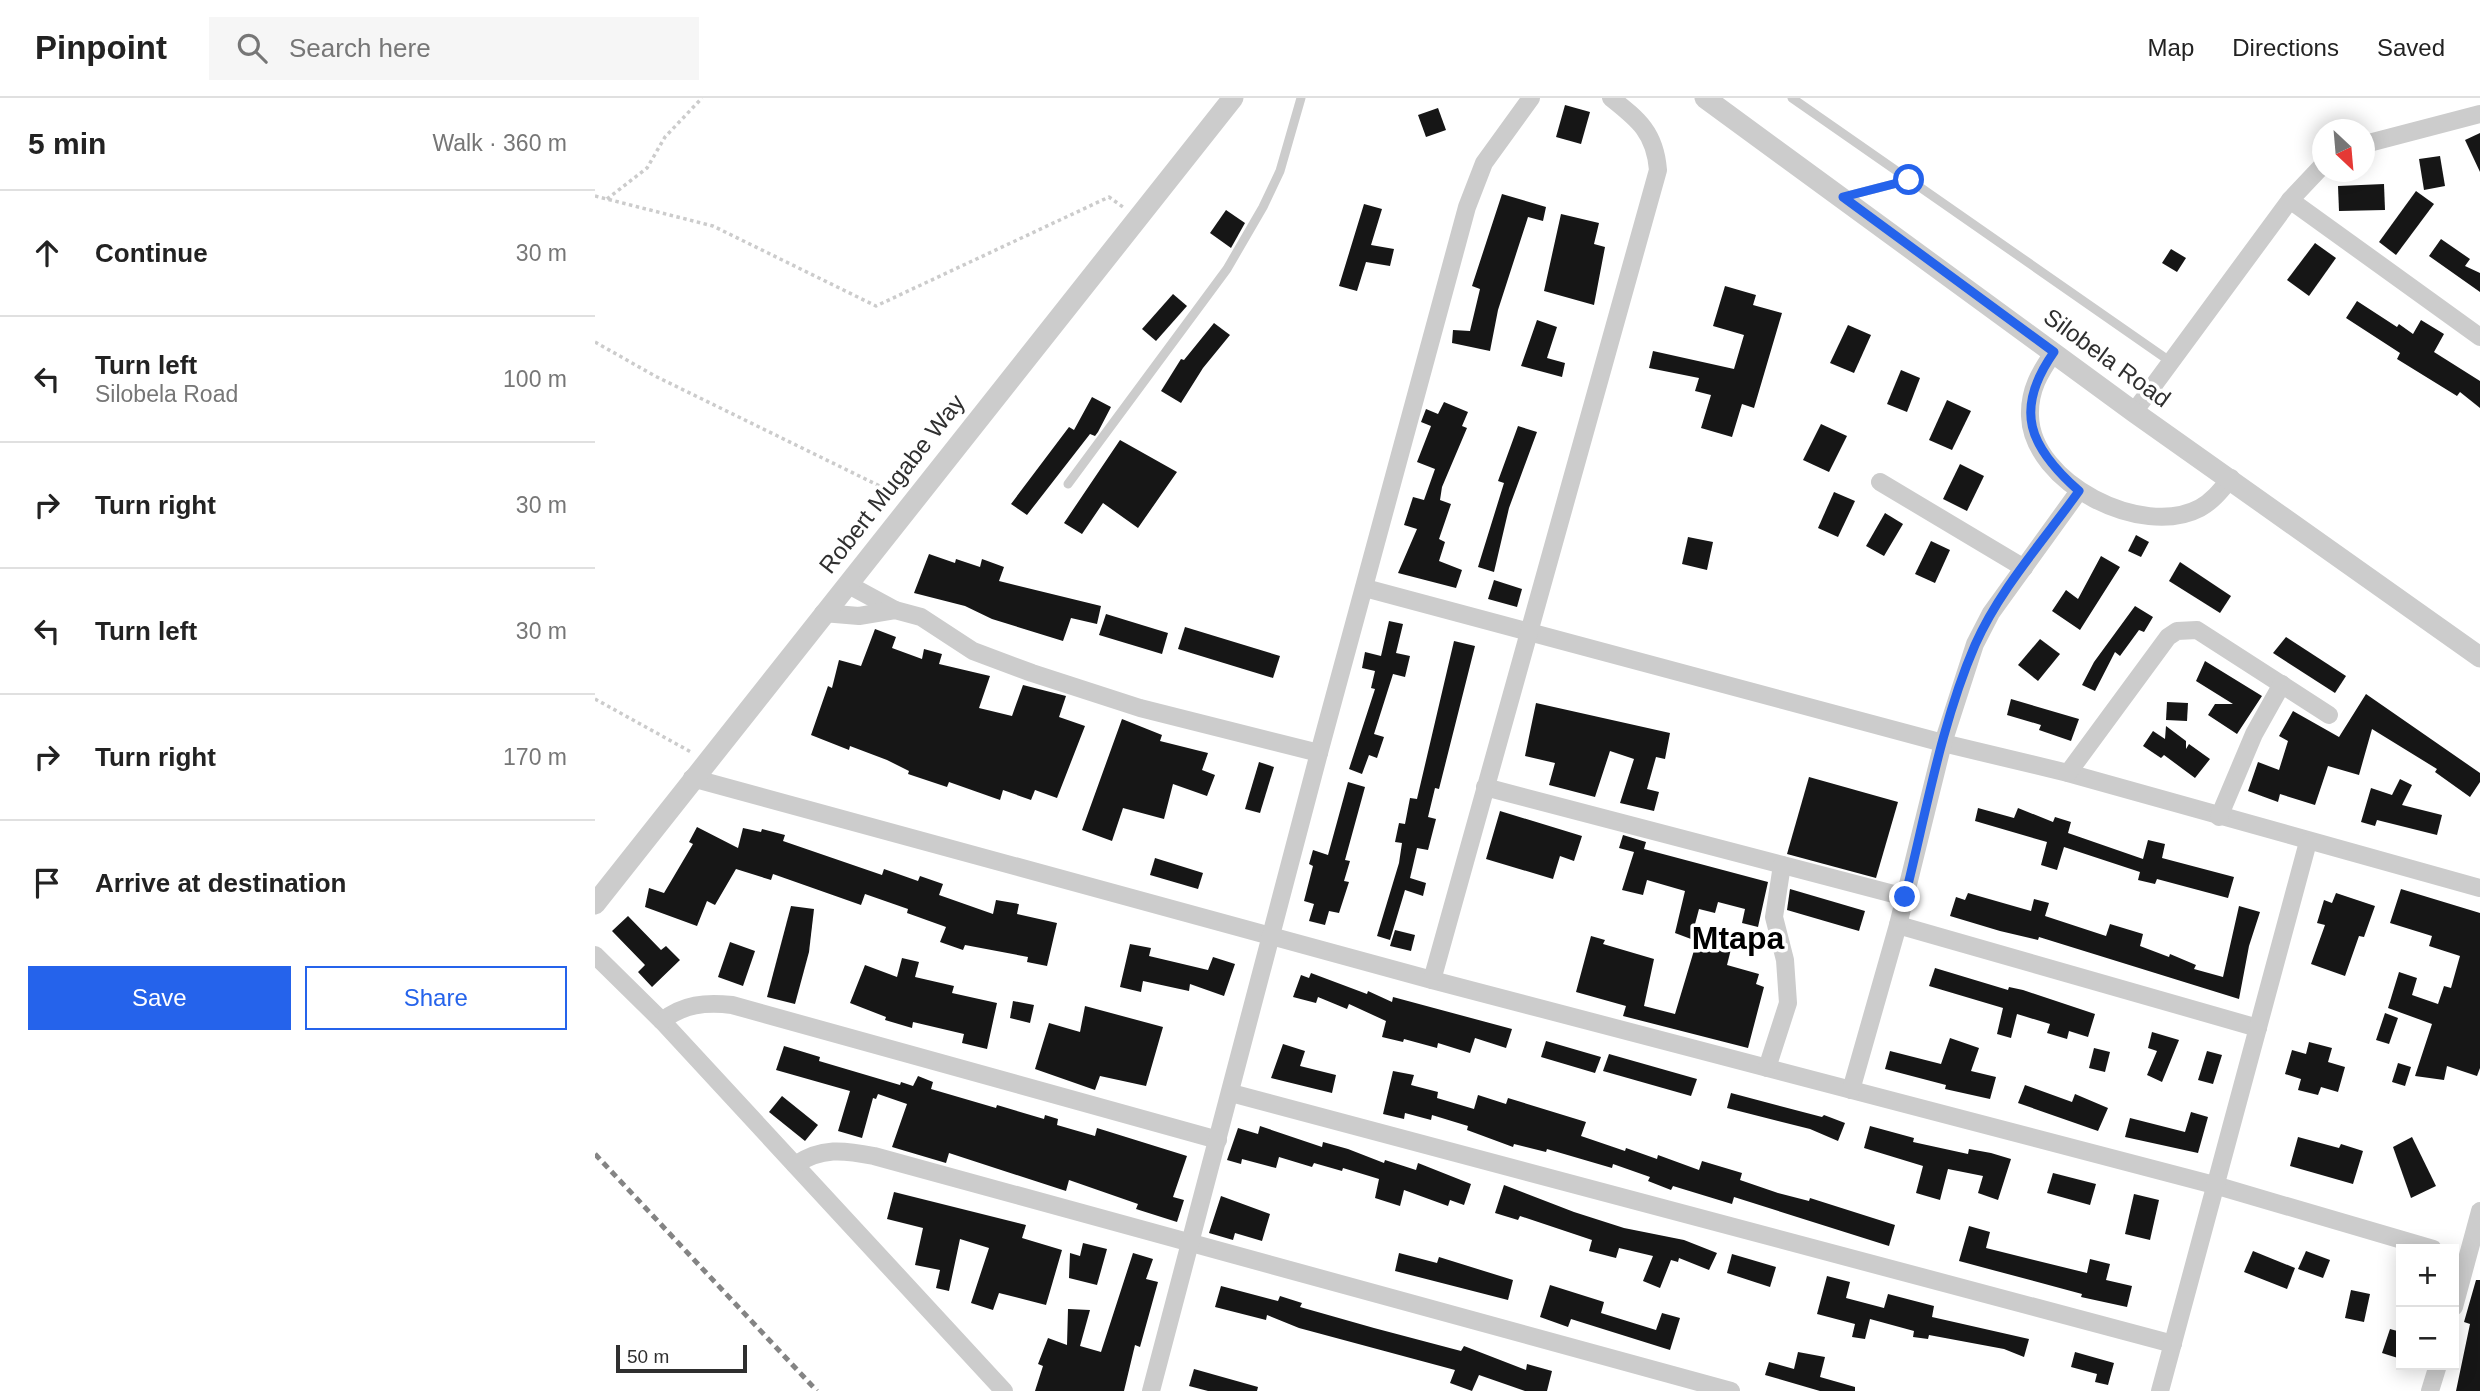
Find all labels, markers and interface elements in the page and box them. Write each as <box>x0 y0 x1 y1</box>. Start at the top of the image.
search box <box>209 17 699 80</box>
text: Pinpoint <box>35 29 167 66</box>
icon: search <box>233 29 271 67</box>
text: Search here <box>289 33 431 63</box>
text: Map <box>2148 34 2194 61</box>
text: Directions <box>2232 34 2339 61</box>
text: Saved <box>2377 34 2445 61</box>
north arrow <box>2312 119 2375 182</box>
text: 5 min <box>28 127 106 160</box>
text: Walk · 360 m <box>432 130 567 156</box>
route start <box>1893 164 1924 195</box>
icon: ahead <box>28 234 66 272</box>
text: Continue <box>95 238 208 268</box>
text: 30 m <box>516 240 567 266</box>
street label: Silobela Road <box>2039 303 2176 412</box>
text: Turn left <box>95 350 197 380</box>
icon: left <box>28 360 66 398</box>
text: 100 m <box>503 366 567 392</box>
text: Silobela Road <box>95 381 238 407</box>
street label: Robert Mugabe Way <box>813 389 970 578</box>
icon: right <box>28 486 66 524</box>
text: Turn right <box>95 490 216 520</box>
text: 30 m <box>516 492 567 518</box>
icon: left <box>28 612 66 650</box>
text: Turn left <box>95 616 197 646</box>
text: 30 m <box>516 618 567 644</box>
icon: right <box>28 738 66 776</box>
text: Turn right <box>95 742 216 772</box>
text: 170 m <box>503 744 567 770</box>
icon: arrive <box>28 864 66 902</box>
text: Arrive at destination <box>95 868 346 898</box>
route end <box>1889 881 1920 912</box>
district label: Mtapa <box>1692 920 1784 956</box>
button: Save <box>28 966 291 1030</box>
button: Share <box>305 966 567 1030</box>
map controls <box>2396 1244 2459 1370</box>
button: + <box>2396 1244 2459 1307</box>
button: − <box>2396 1307 2459 1370</box>
scale bar <box>616 1342 747 1374</box>
text: 50 m <box>627 1346 669 1367</box>

